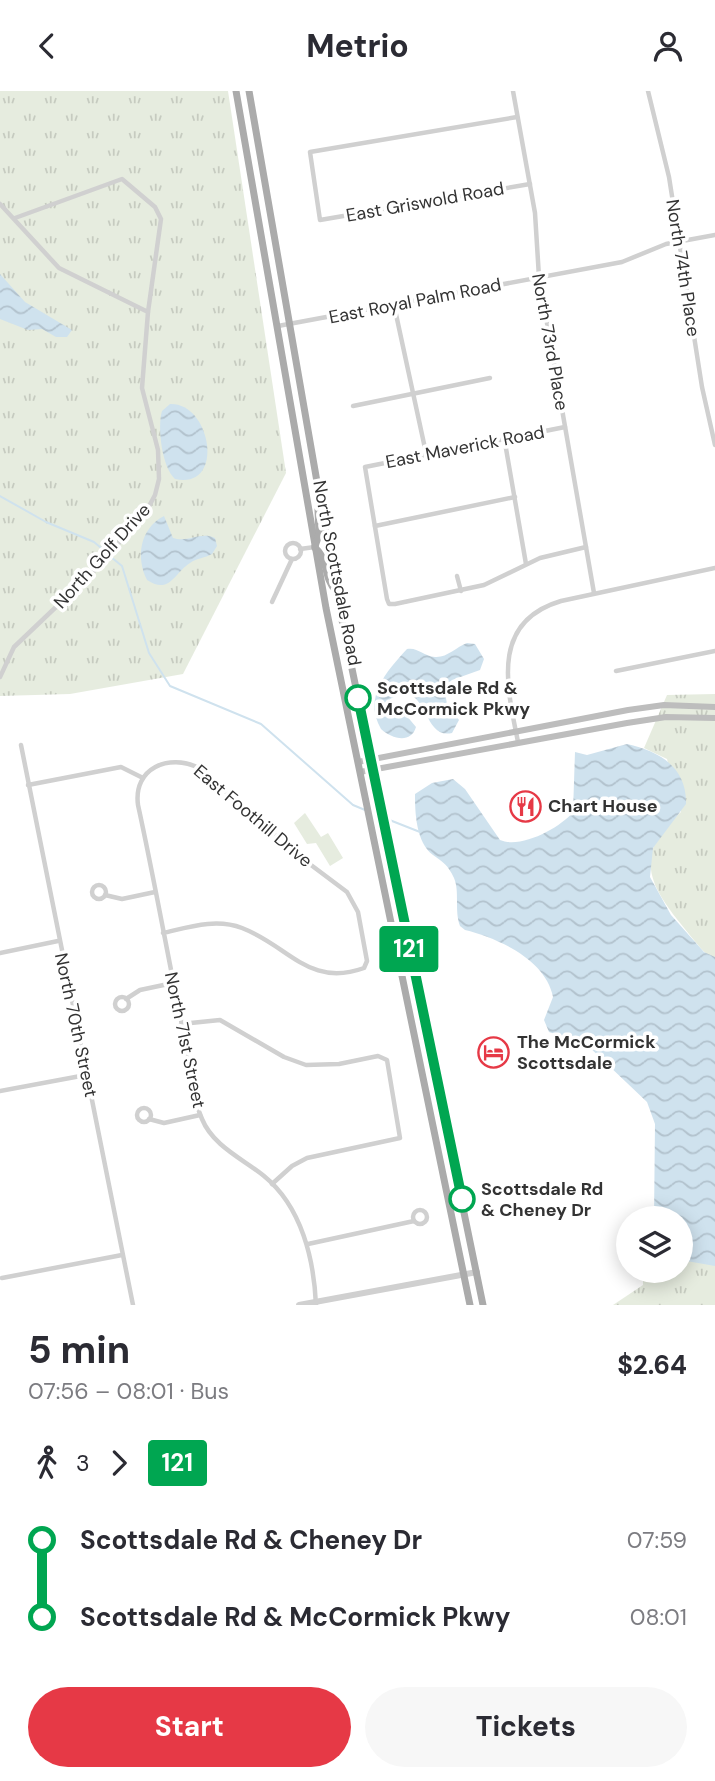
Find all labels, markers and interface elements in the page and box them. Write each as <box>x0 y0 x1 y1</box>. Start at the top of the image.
text: Metrio <box>306 25 409 67</box>
icon: back <box>28 27 66 65</box>
icon: person <box>649 27 687 65</box>
street label: East Griswold Road <box>344 176 506 228</box>
street label: North 74th Place <box>660 198 706 338</box>
street label: North 73rd Place <box>526 272 574 412</box>
street label: East Royal Palm Road <box>327 273 503 329</box>
street label: East Maverick Road <box>384 420 546 474</box>
street label: North Scottsdale Road <box>307 478 367 668</box>
street label: North Golf Drive <box>48 498 156 614</box>
place label: Scottsdale Rd & McCormick Pkwy <box>377 676 530 721</box>
marker: Scottsdale Rd & McCormick Pkwy <box>345 685 371 711</box>
street label: East Foothill Drive <box>189 759 317 873</box>
restaurant icon: Chart House <box>508 789 542 823</box>
place label: Chart House <box>548 794 658 818</box>
line badge: 121 <box>369 926 449 972</box>
text: 121 <box>393 933 425 964</box>
street label: North 70th Street <box>49 951 103 1099</box>
street label: North 71st Street <box>159 970 211 1110</box>
place label: The McCormick Scottsdale <box>517 1030 656 1075</box>
hotel icon: The McCormick Scottsdale <box>477 1035 511 1069</box>
place label: Scottsdale Rd & Cheney Dr <box>481 1177 603 1222</box>
marker: Scottsdale Rd & Cheney Dr <box>449 1186 475 1212</box>
map controls <box>616 1206 693 1283</box>
button: layers <box>616 1206 693 1283</box>
text: 5 min <box>28 1325 130 1375</box>
text: $2.64 <box>617 1348 687 1382</box>
text: 07:56 – 08:01 · Bus <box>28 1376 229 1406</box>
icon: walk <box>28 1444 66 1482</box>
icon: forward <box>100 1444 138 1482</box>
text: 121 <box>162 1447 193 1478</box>
text: 3 <box>76 1448 90 1478</box>
text: Scottsdale Rd & Cheney Dr <box>80 1523 422 1557</box>
text: 07:59 <box>627 1525 687 1555</box>
text: Scottsdale Rd & McCormick Pkwy <box>80 1600 510 1634</box>
text: 08:01 <box>630 1602 687 1632</box>
button: Start <box>28 1687 351 1767</box>
button: Tickets <box>365 1687 687 1767</box>

